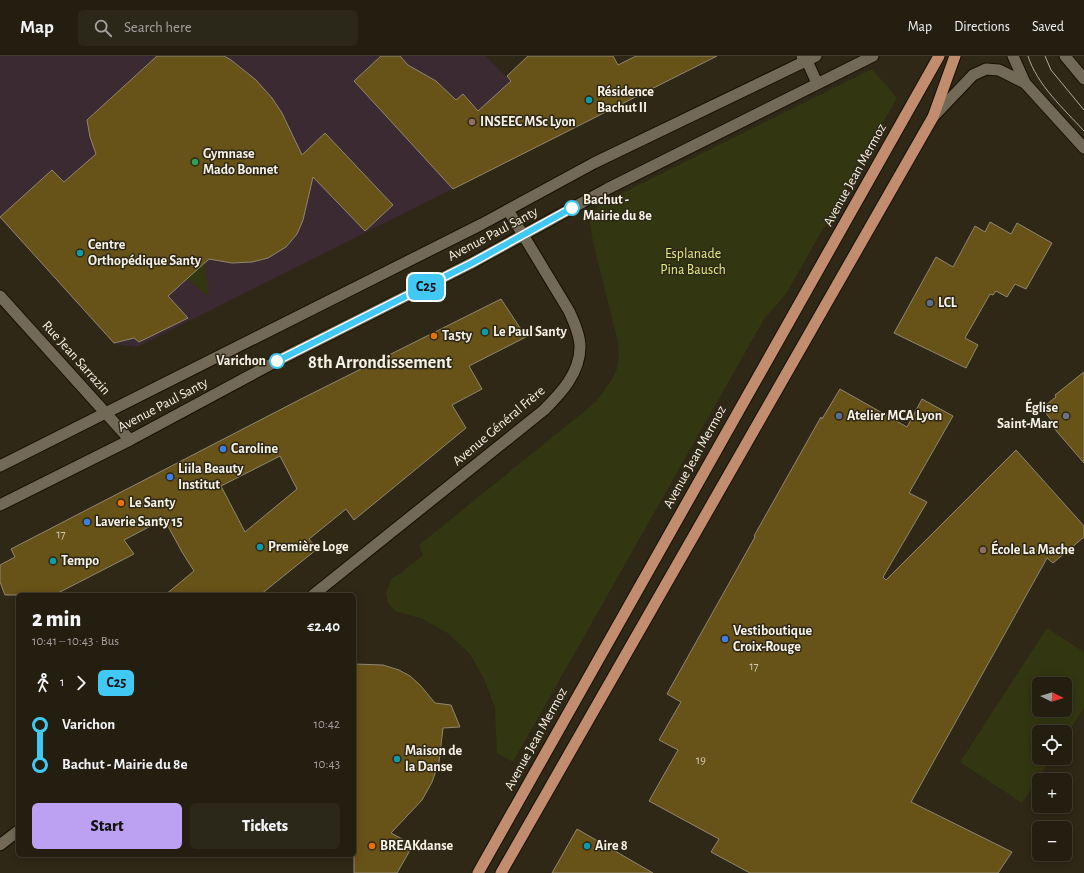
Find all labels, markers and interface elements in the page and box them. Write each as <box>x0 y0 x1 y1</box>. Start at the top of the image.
search box <box>78 10 358 46</box>
icon: search <box>92 17 114 39</box>
text: Map <box>20 18 54 37</box>
text: Search here <box>124 20 192 35</box>
text: Map <box>908 20 932 34</box>
text: Directions <box>954 20 1010 34</box>
text: Saved <box>1032 20 1064 34</box>
place label: Résidence Bachut II <box>597 85 654 115</box>
marker: Résidence Bachut II <box>584 95 594 105</box>
place label: INSEEC MSc Lyon <box>480 115 576 129</box>
marker: INSEEC MSc Lyon <box>467 117 477 127</box>
street label: Avenue Jean Mermoz <box>821 121 889 229</box>
place label: Gymnase Mado Bonnet <box>203 147 278 177</box>
marker: Gymnase Mado Bonnet <box>190 157 200 167</box>
place label: Bachut - Mairie du 8e <box>583 193 652 223</box>
marker: Bachut - Mairie du 8e <box>564 200 580 216</box>
street label: Avenue Paul Santy <box>446 204 540 264</box>
place label: Centre Orthopédique Santy <box>88 238 202 268</box>
park label: Esplanade Pina Bausch <box>660 247 726 277</box>
marker: Centre Orthopédique Santy <box>75 248 85 258</box>
line badge: C25 <box>403 274 449 300</box>
text: C25 <box>416 280 436 294</box>
place label: LCL <box>938 296 958 310</box>
marker: LCL <box>925 298 935 308</box>
street label: Rue Jean Sarrazin <box>39 318 113 398</box>
place label: Le Paul Santy <box>493 325 567 339</box>
marker: Le Paul Santy <box>480 327 490 337</box>
place label: Ta5ty <box>442 329 473 343</box>
marker: Ta5ty <box>429 331 439 341</box>
marker: Varichon <box>269 353 285 369</box>
place label: Varichon <box>216 354 266 368</box>
district label: 8th Arrondissement <box>308 354 452 372</box>
street label: Avenue Paul Santy <box>116 375 210 435</box>
street label: Avenue Général Frère <box>450 384 548 468</box>
place label: Église Saint-Marc <box>997 398 1059 431</box>
street label: Avenue Jean Mermoz <box>661 403 729 511</box>
place label: Atelier MCA Lyon <box>847 409 942 423</box>
marker: Atelier MCA Lyon <box>834 411 844 421</box>
marker: Église Saint-Marc <box>1061 411 1071 421</box>
place label: Caroline <box>231 442 278 456</box>
marker: Caroline <box>218 444 228 454</box>
place label: Liila Beauty Institut <box>178 462 244 492</box>
marker: Liila Beauty Institut <box>165 472 175 482</box>
place label: Le Santy <box>129 496 176 510</box>
marker: Le Santy <box>116 498 126 508</box>
place label: Laverie Santy 15 <box>95 515 183 529</box>
marker: Laverie Santy 15 <box>82 517 92 527</box>
house number: 17 <box>56 528 66 540</box>
place label: Première Loge <box>268 540 349 554</box>
place label: École La Mache <box>991 540 1075 557</box>
marker: Première Loge <box>255 542 265 552</box>
marker: École La Mache <box>978 545 988 555</box>
place label: Tempo <box>61 554 99 568</box>
marker: Tempo <box>48 556 58 566</box>
text: 2 min <box>32 608 81 630</box>
text: €2.40 <box>307 619 340 634</box>
place label: Vestiboutique Croix-Rouge <box>733 624 812 654</box>
marker: Vestiboutique Croix-Rouge <box>720 634 730 644</box>
text: 10:41 – 10:43 · Bus <box>32 635 119 648</box>
house number: 17 <box>749 660 759 672</box>
icon: walk <box>32 672 54 694</box>
icon: forward <box>70 672 92 694</box>
text: 1 <box>60 676 64 689</box>
text: C25 <box>106 676 126 690</box>
north arrow <box>1032 677 1072 717</box>
map controls <box>1032 677 1072 861</box>
street label: Avenue Jean Mermoz <box>502 685 570 793</box>
text: Varichon <box>62 717 115 732</box>
text: 10:42 <box>314 718 340 731</box>
button: locate <box>1032 725 1072 765</box>
place label: Maison de la Danse <box>405 744 462 774</box>
marker: Maison de la Danse <box>392 754 402 764</box>
house number: 19 <box>696 754 706 766</box>
text: Bachut - Mairie du 8e <box>62 757 187 772</box>
text: 10:43 <box>314 758 340 771</box>
button: + <box>1032 773 1072 813</box>
button: Start <box>32 803 182 849</box>
button: Tickets <box>190 803 340 849</box>
button: − <box>1032 821 1072 861</box>
place label: BREAKdanse <box>380 839 454 853</box>
place label: Aire 8 <box>595 839 628 853</box>
marker: BREAKdanse <box>367 841 377 851</box>
marker: Aire 8 <box>582 841 592 851</box>

